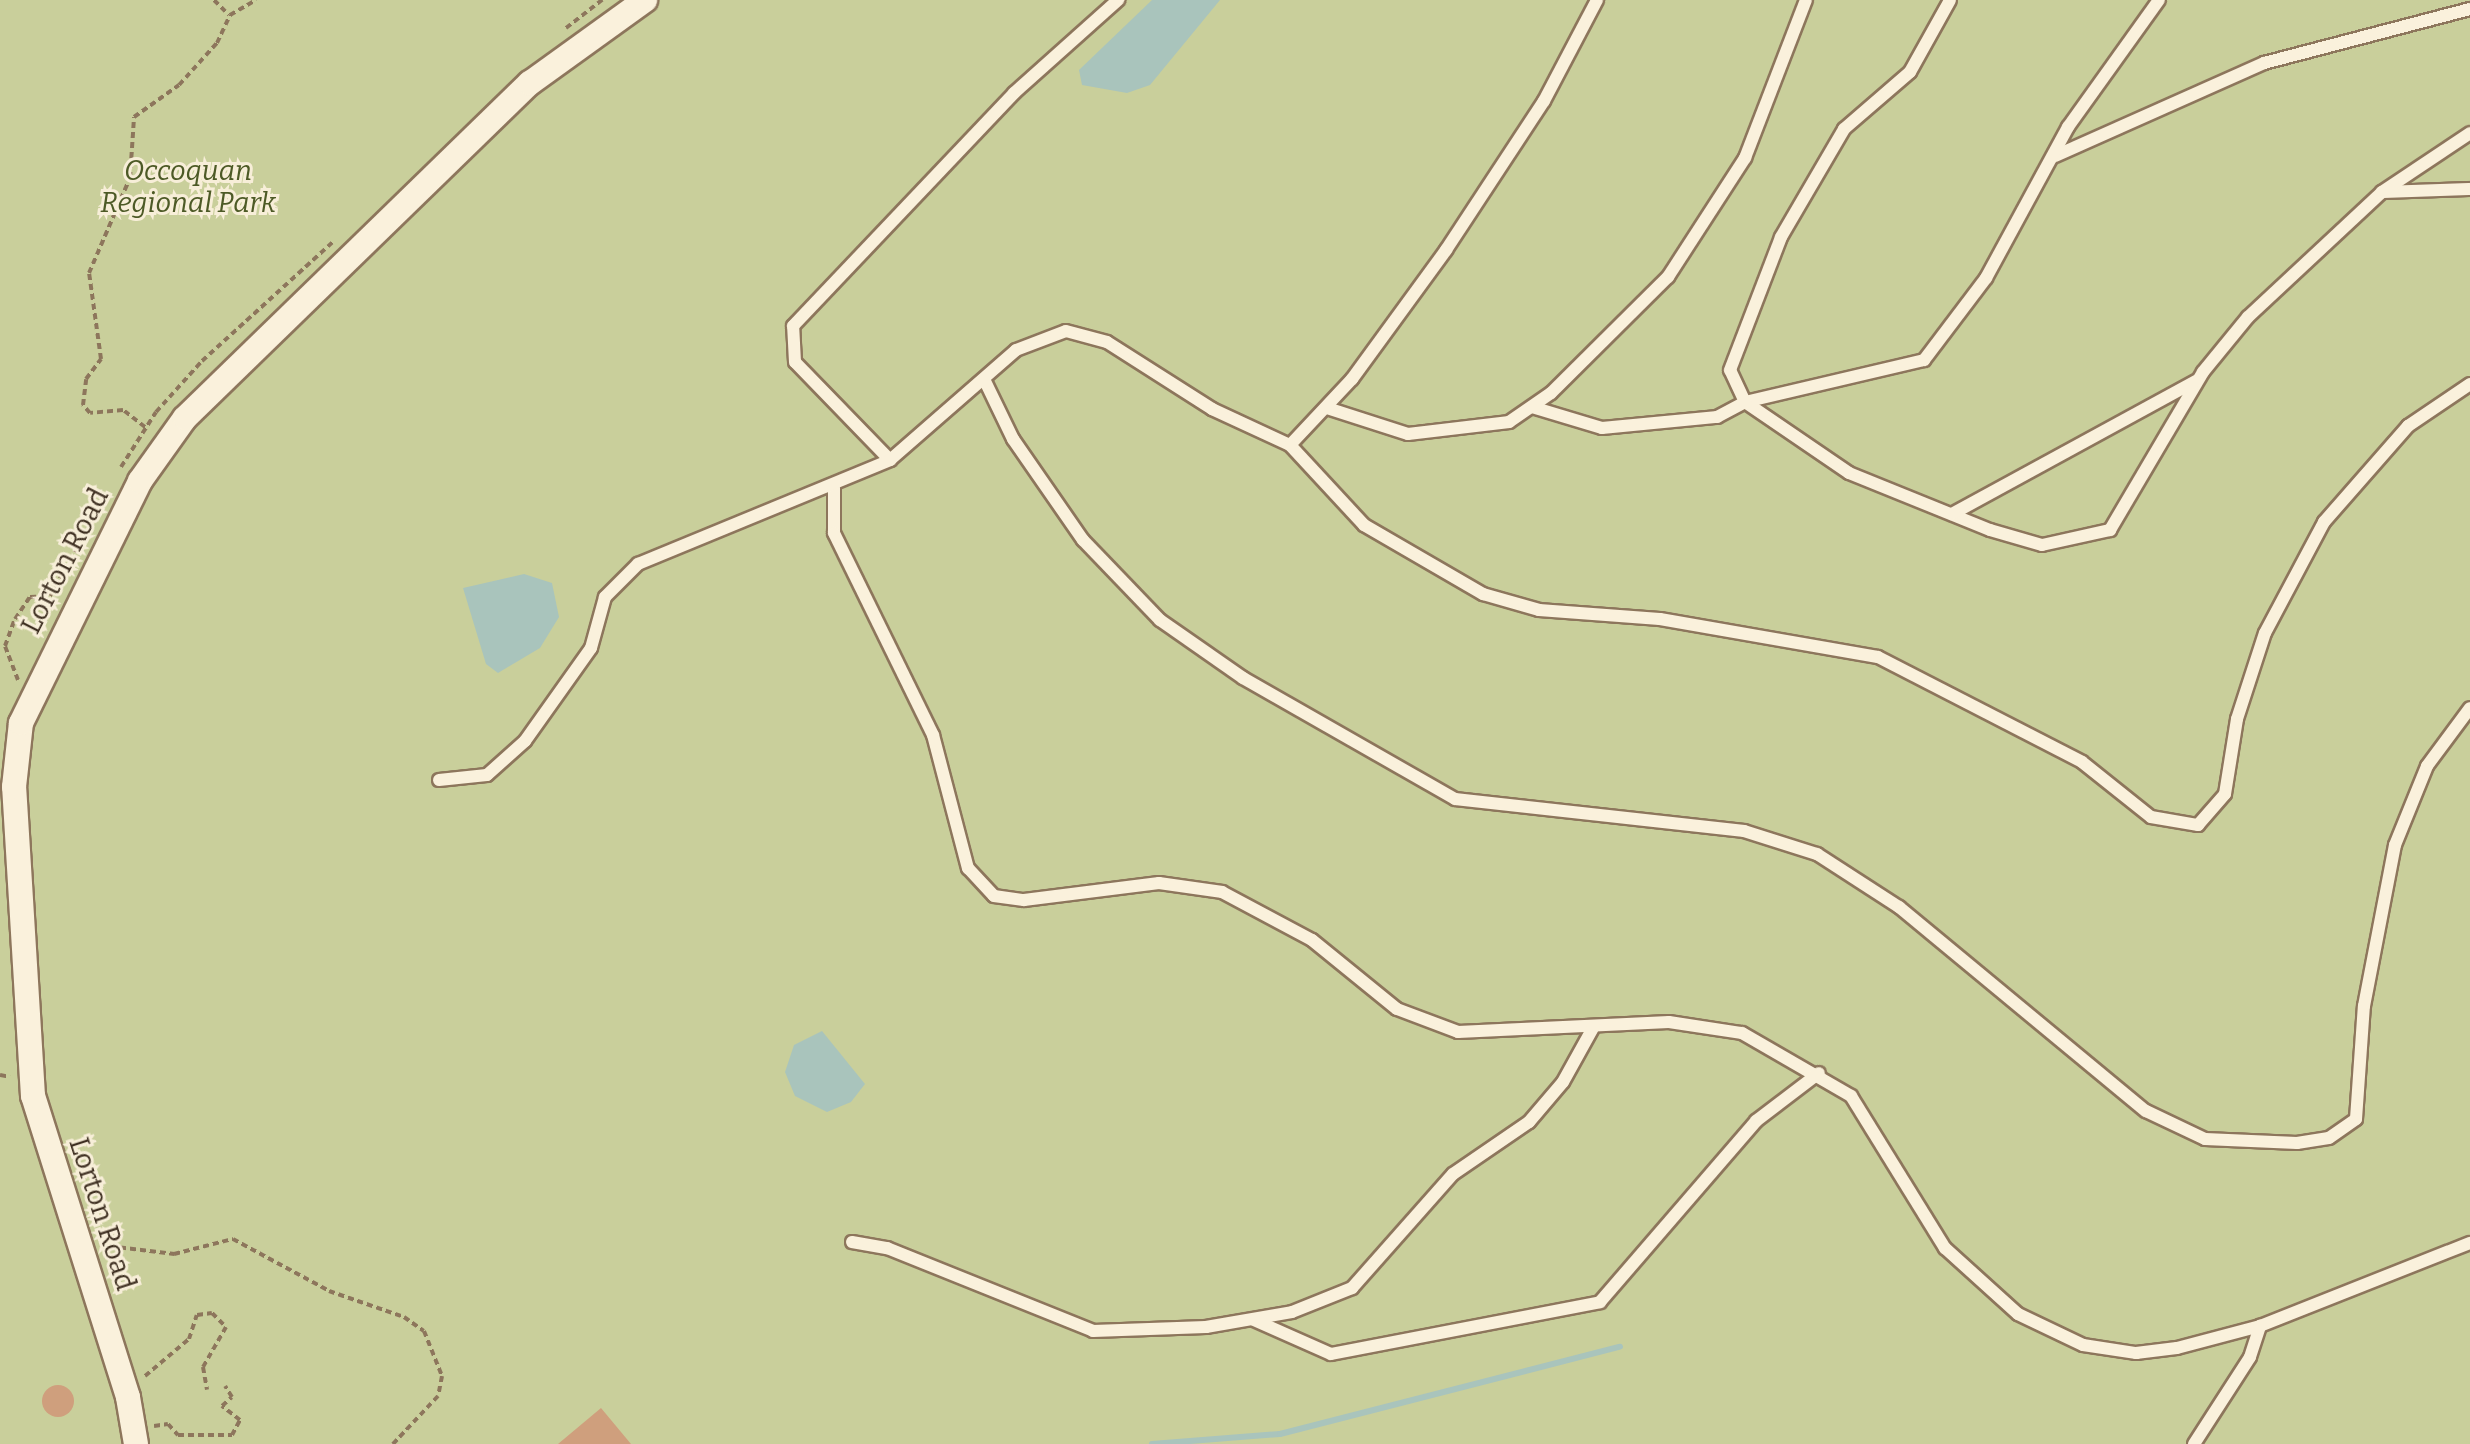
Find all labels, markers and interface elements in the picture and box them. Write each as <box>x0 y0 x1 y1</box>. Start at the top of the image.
park label: Occoquan Regional Park <box>100 154 276 220</box>
street label: Lorton Road <box>14 483 116 639</box>
street label: Lorton Road <box>62 1133 142 1295</box>

